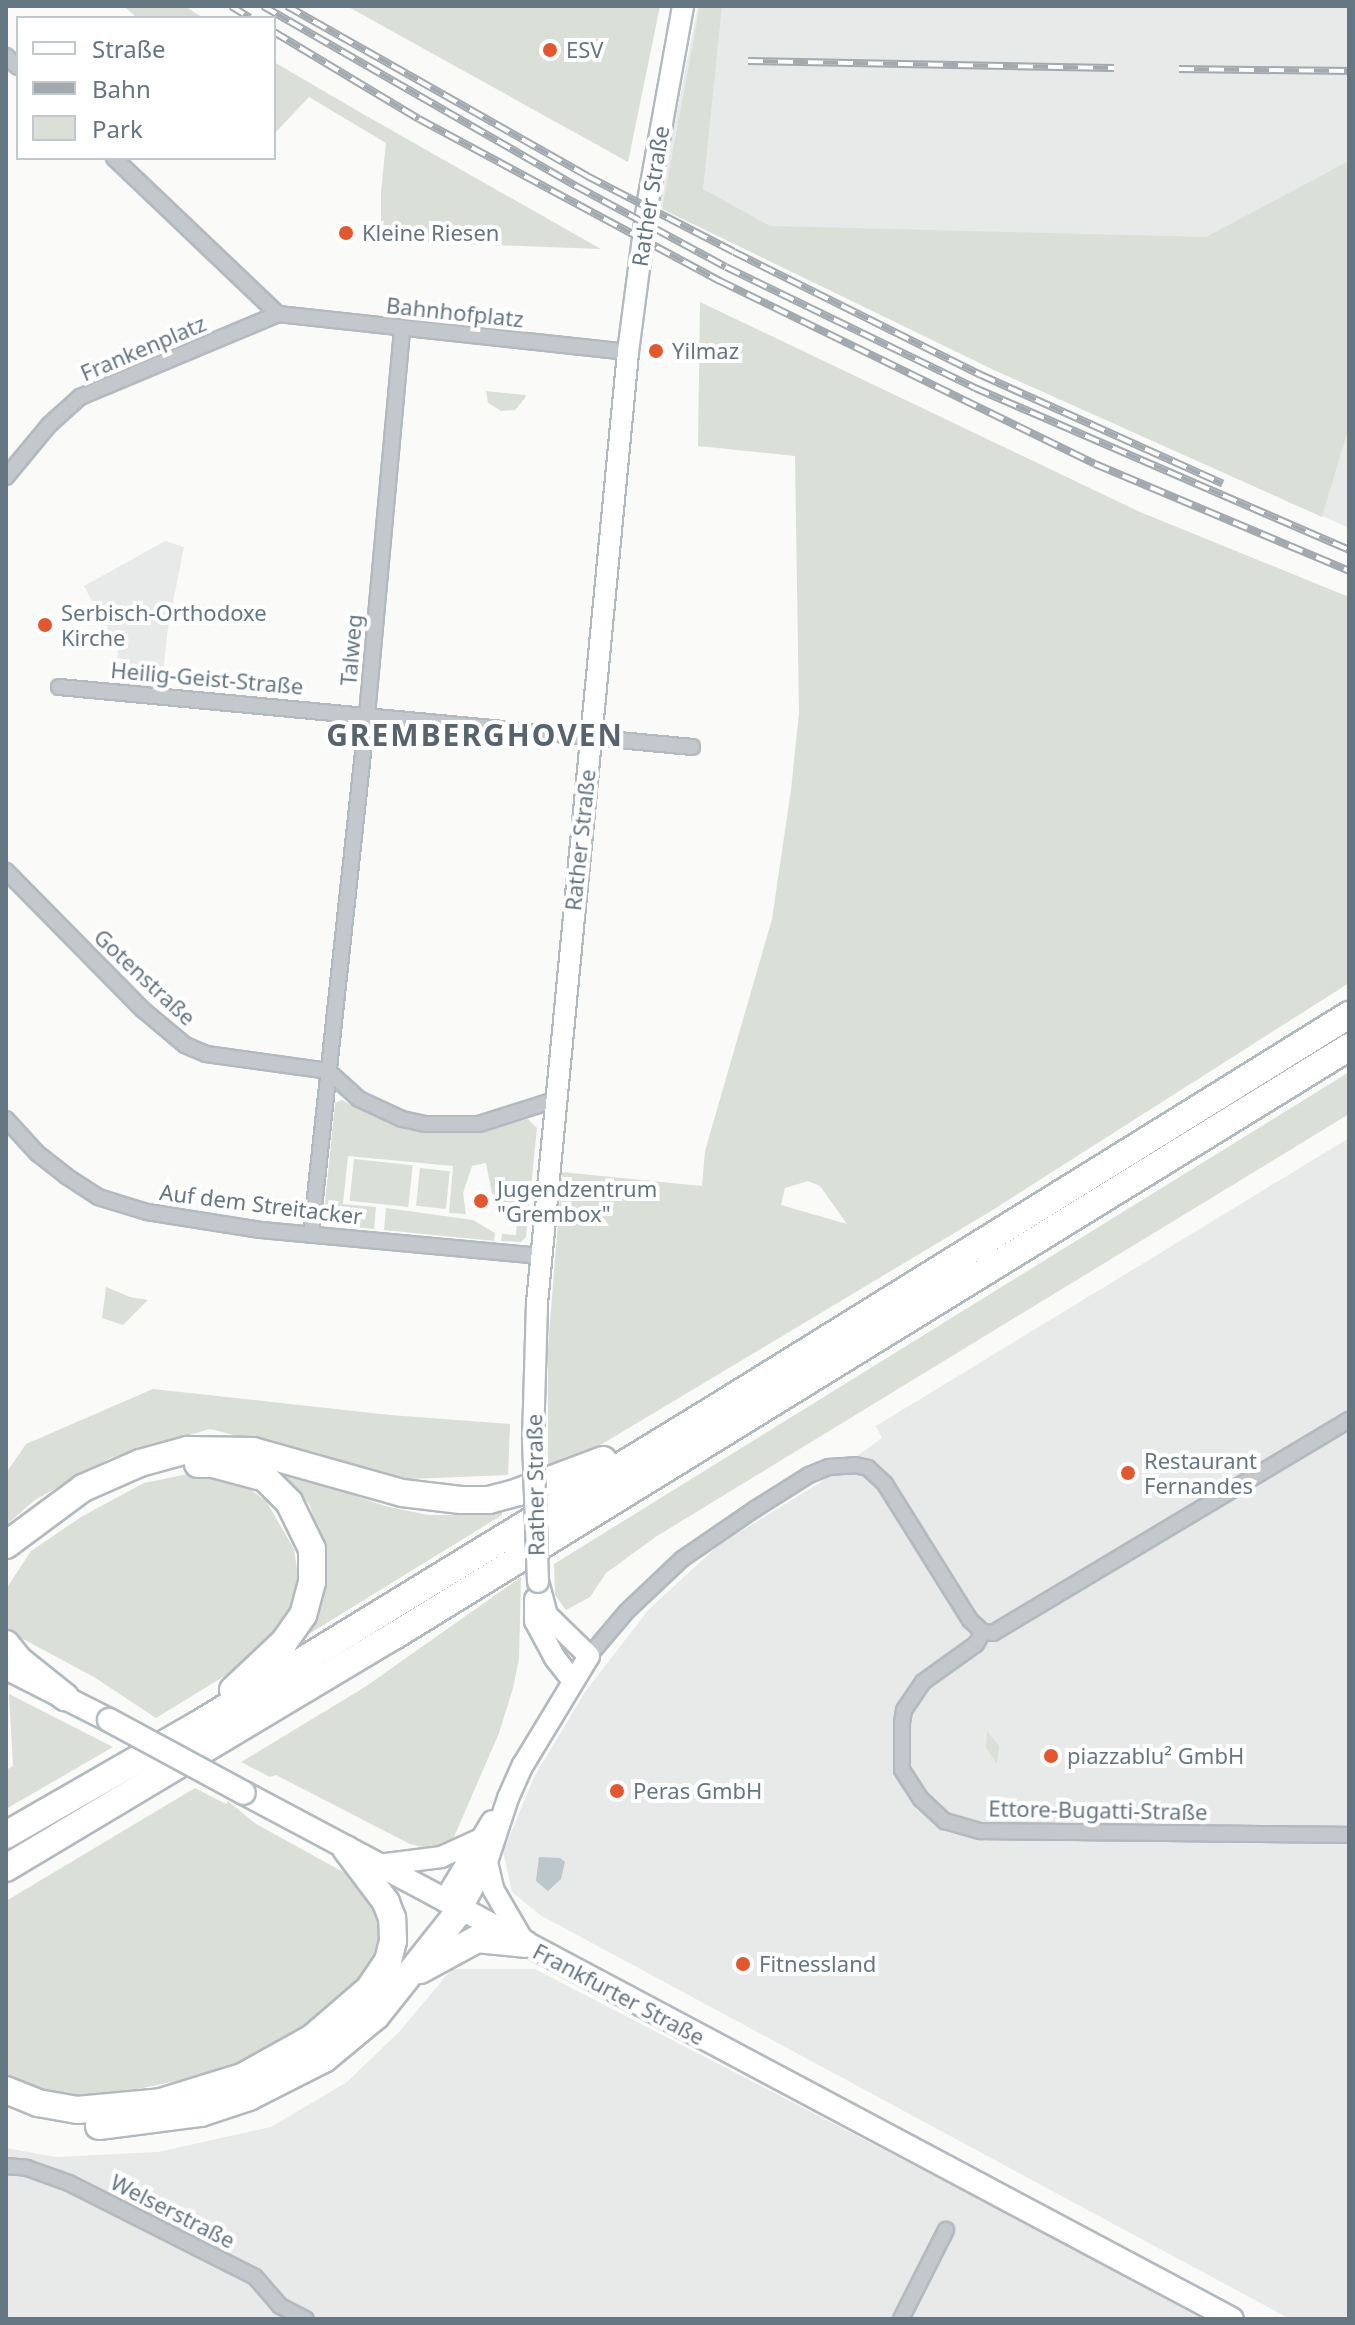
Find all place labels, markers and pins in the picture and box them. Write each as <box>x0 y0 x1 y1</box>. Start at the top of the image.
place label: ESV <box>566 37 604 63</box>
marker: ESV <box>541 41 559 59</box>
place label: Kleine Riesen <box>362 220 499 246</box>
marker: Kleine Riesen <box>337 224 355 242</box>
place label: Yilmaz <box>672 338 739 364</box>
marker: Yilmaz <box>647 342 665 360</box>
place label: Serbisch-Orthodoxe Kirche <box>61 599 267 650</box>
marker: Serbisch-Orthodoxe Kirche <box>36 616 54 634</box>
place label: Jugendzentrum "Grembox" <box>497 1175 657 1226</box>
marker: Jugendzentrum "Grembox" <box>472 1192 490 1210</box>
place label: Restaurant Fernandes <box>1144 1447 1257 1498</box>
marker: Restaurant Fernandes <box>1119 1464 1137 1482</box>
place label: piazzablu² GmbH <box>1067 1743 1244 1769</box>
marker: piazzablu² GmbH <box>1042 1747 1060 1765</box>
place label: Peras GmbH <box>633 1778 762 1804</box>
marker: Peras GmbH <box>608 1782 626 1800</box>
place label: Fitnessland <box>759 1951 876 1977</box>
marker: Fitnessland <box>734 1955 752 1973</box>

